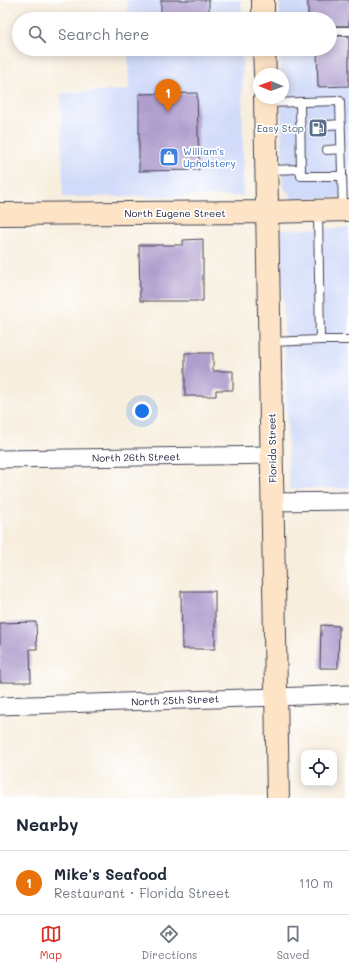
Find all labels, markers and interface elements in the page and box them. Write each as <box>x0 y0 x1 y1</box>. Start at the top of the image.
search box <box>12 12 337 56</box>
icon: search <box>26 23 48 45</box>
text: Search here <box>58 24 149 44</box>
north arrow <box>253 68 289 104</box>
pin: 1 <box>155 79 181 112</box>
fuel station icon: Easy Stop <box>307 117 329 139</box>
place label: Easy Stop <box>257 121 304 135</box>
place label: William's Upholstery <box>183 144 236 170</box>
shop icon: William's Upholstery <box>158 146 180 168</box>
street label: North Eugene Street <box>124 206 226 220</box>
your location <box>132 401 152 421</box>
street label: Florida Street <box>264 413 280 483</box>
street label: North 26th Street <box>92 449 180 465</box>
street label: North 25th Street <box>131 691 219 709</box>
map controls <box>301 750 337 786</box>
button: locate <box>301 750 337 786</box>
text: Nearby <box>16 813 78 835</box>
text: Mike's Seafood <box>54 864 167 884</box>
text: 1 <box>26 874 32 891</box>
text: 110 m <box>299 874 333 891</box>
text: Restaurant · Florida Street <box>54 884 230 901</box>
tab: Map <box>40 923 62 962</box>
tab: Directions <box>141 923 197 962</box>
tab: Saved <box>277 923 309 962</box>

